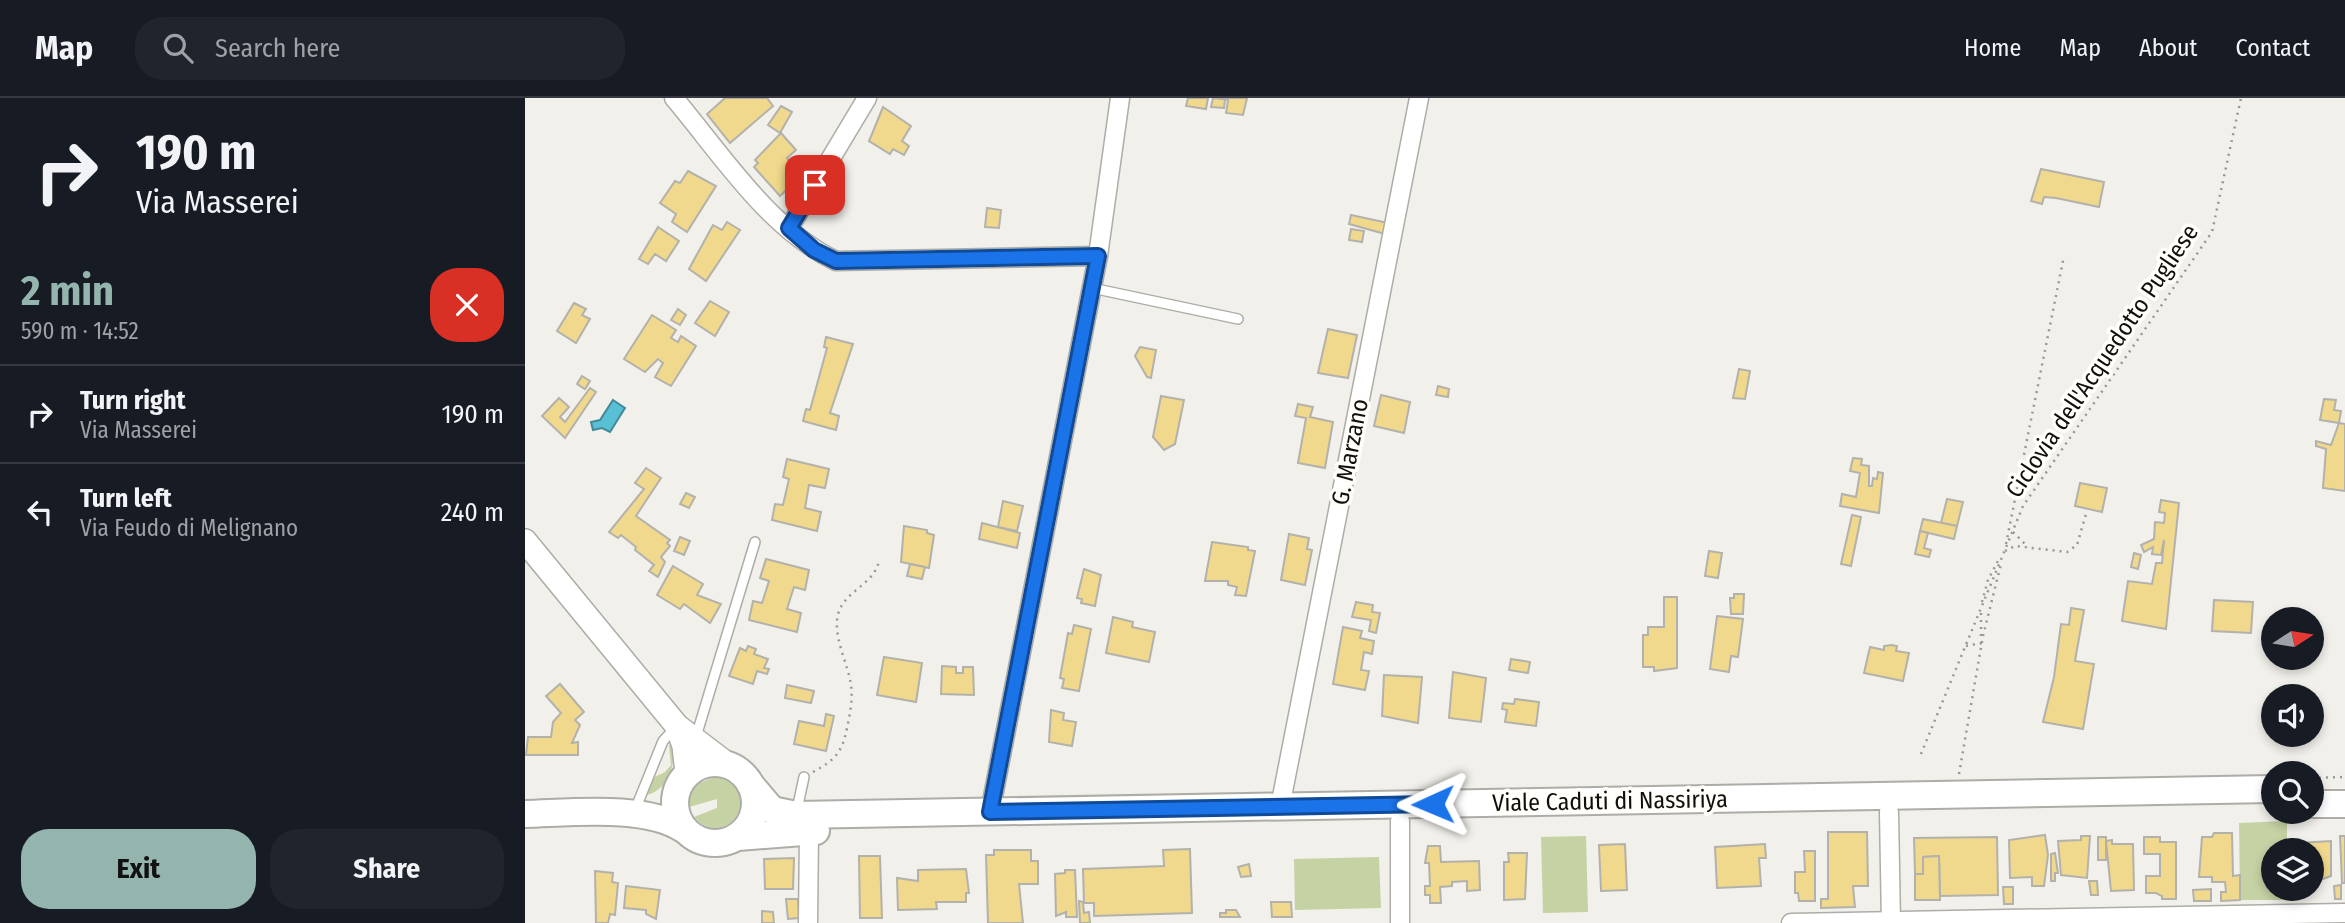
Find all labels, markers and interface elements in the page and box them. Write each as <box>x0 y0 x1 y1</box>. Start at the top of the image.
search box <box>135 17 625 80</box>
text: Map <box>35 28 93 68</box>
icon: search <box>159 29 197 67</box>
text: Search here <box>215 33 340 64</box>
text: Home <box>1964 34 2021 62</box>
text: Map <box>2059 34 2101 62</box>
text: About <box>2139 34 2197 62</box>
text: Contact <box>2235 34 2310 62</box>
text: 190 m <box>136 123 256 182</box>
icon: right <box>21 126 112 217</box>
pin <box>785 155 845 215</box>
icon: arrive <box>796 166 834 204</box>
text: Via Masserei <box>136 183 299 221</box>
street label: Ciclovia dell'Acquedotto Pugliese <box>2000 219 2204 503</box>
text: 2 min <box>21 266 114 316</box>
button: close <box>430 268 504 342</box>
text: 590 m · 14:52 <box>21 317 139 345</box>
text: Turn right <box>80 385 186 416</box>
icon: right <box>21 395 59 433</box>
street label: G. Marzano <box>1326 396 1374 508</box>
text: 190 m <box>442 399 504 430</box>
text: Via Masserei <box>80 416 197 444</box>
text: Turn left <box>80 483 172 514</box>
icon: left <box>21 493 59 531</box>
text: 240 m <box>441 497 504 528</box>
text: Via Feudo di Melignano <box>80 514 298 542</box>
north arrow <box>2261 607 2324 670</box>
map controls <box>2261 607 2324 901</box>
button: sound <box>2261 684 2324 747</box>
button: search <box>2261 761 2324 824</box>
position arrow <box>1396 767 1470 841</box>
street label: Viale Caduti di Nassiriya <box>1492 785 1728 817</box>
button: Exit <box>21 829 256 909</box>
button: Share <box>270 829 504 909</box>
button: layers <box>2261 838 2324 901</box>

